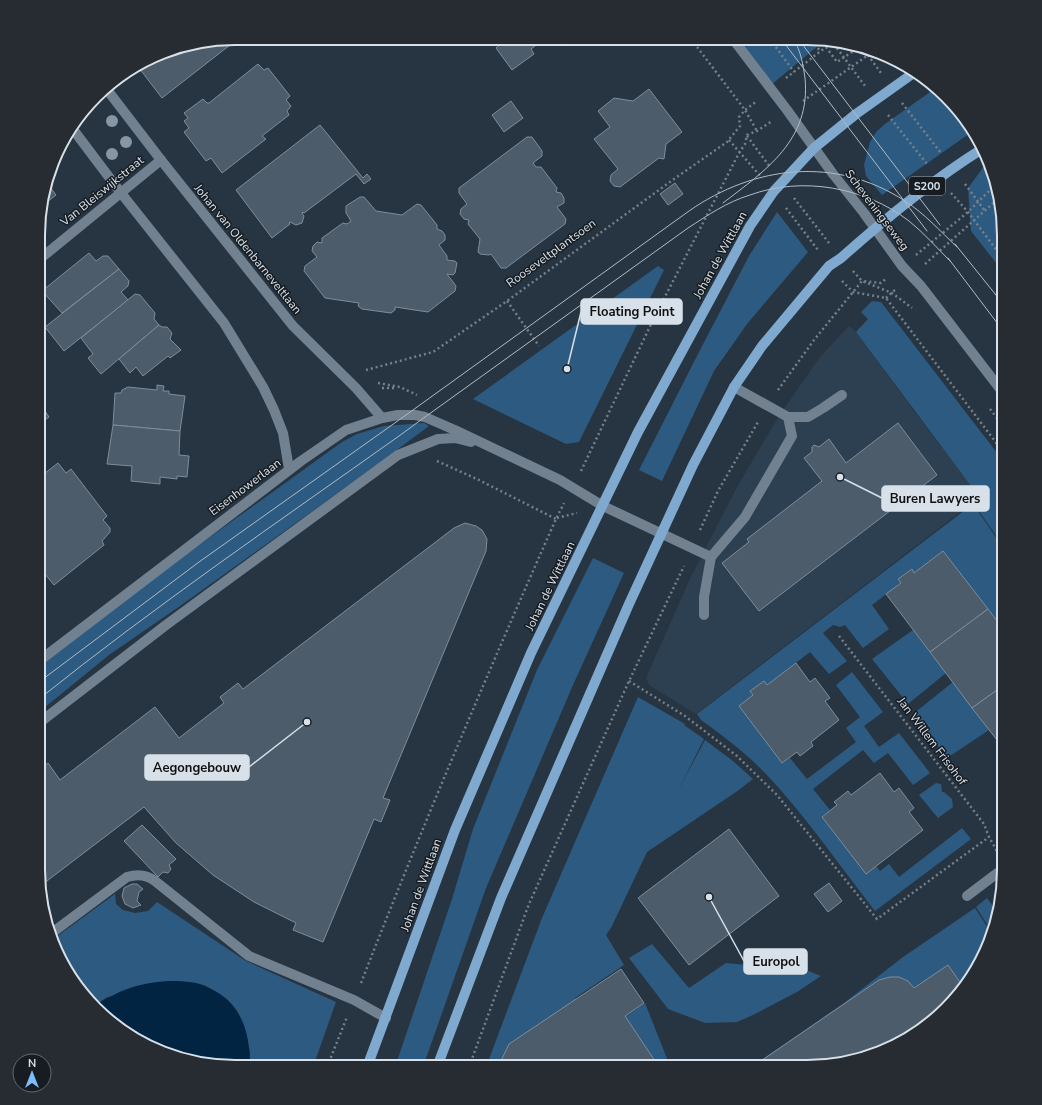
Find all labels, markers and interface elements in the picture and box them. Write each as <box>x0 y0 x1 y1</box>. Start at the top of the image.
street label: Van Bleiswijkstraat <box>56 152 148 230</box>
street label: Scheveningseweg <box>841 166 913 254</box>
road number: S200 <box>909 177 945 195</box>
street label: Johan van Oldenbarneveltlaan <box>190 180 305 317</box>
street label: Johan de Wittlaan <box>689 209 751 302</box>
street label: Rooseveltplantsoen <box>503 215 599 291</box>
callout: Floating Point <box>581 299 682 324</box>
text: Floating Point <box>590 303 675 321</box>
street label: Eisenhowerlaan <box>206 455 284 519</box>
callout: Buren Lawyers <box>882 486 989 511</box>
text: Buren Lawyers <box>890 490 980 508</box>
street label: Johan de Wittlaan <box>521 539 579 634</box>
street label: Jan Willem Frisohof <box>893 693 971 789</box>
callout: Aegongebouw <box>145 755 249 780</box>
text: Aegongebouw <box>153 759 241 777</box>
street label: Johan de Wittlaan <box>396 836 445 934</box>
callout: Europol <box>744 949 807 974</box>
text: Europol <box>752 953 800 971</box>
north arrow <box>12 1053 52 1093</box>
text: N <box>28 1056 36 1071</box>

